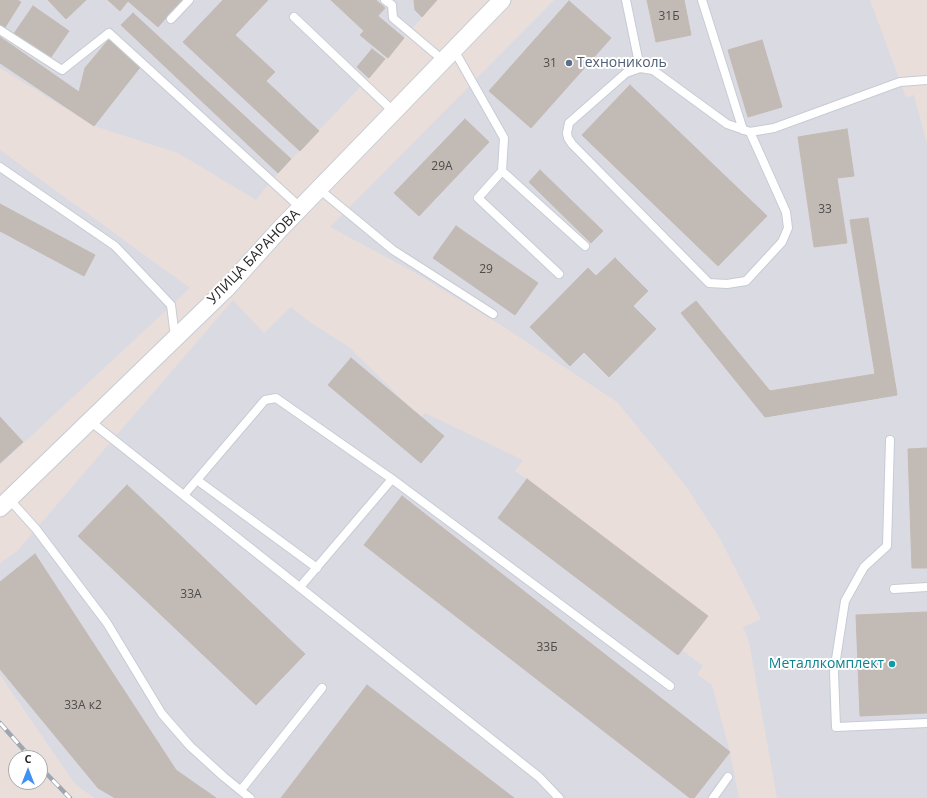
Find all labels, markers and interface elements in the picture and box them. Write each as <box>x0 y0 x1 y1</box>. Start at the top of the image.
house number: 31Б <box>658 10 680 24</box>
place label: Технониколь <box>577 55 667 71</box>
house number: 31 <box>543 57 557 71</box>
marker: Технониколь <box>564 58 574 68</box>
house number: 29А <box>431 160 453 174</box>
house number: 33 <box>818 203 832 217</box>
street label: УЛИЦА БАРАНОВА <box>204 206 304 308</box>
house number: 29 <box>479 263 493 277</box>
house number: 33А <box>180 588 202 602</box>
house number: 33Б <box>536 641 558 655</box>
place label: Металлкомплект <box>769 656 884 672</box>
marker: Металлкомплект <box>887 659 897 669</box>
house number: 33А к2 <box>64 699 102 713</box>
north arrow <box>8 750 48 790</box>
text: С <box>24 751 32 766</box>

